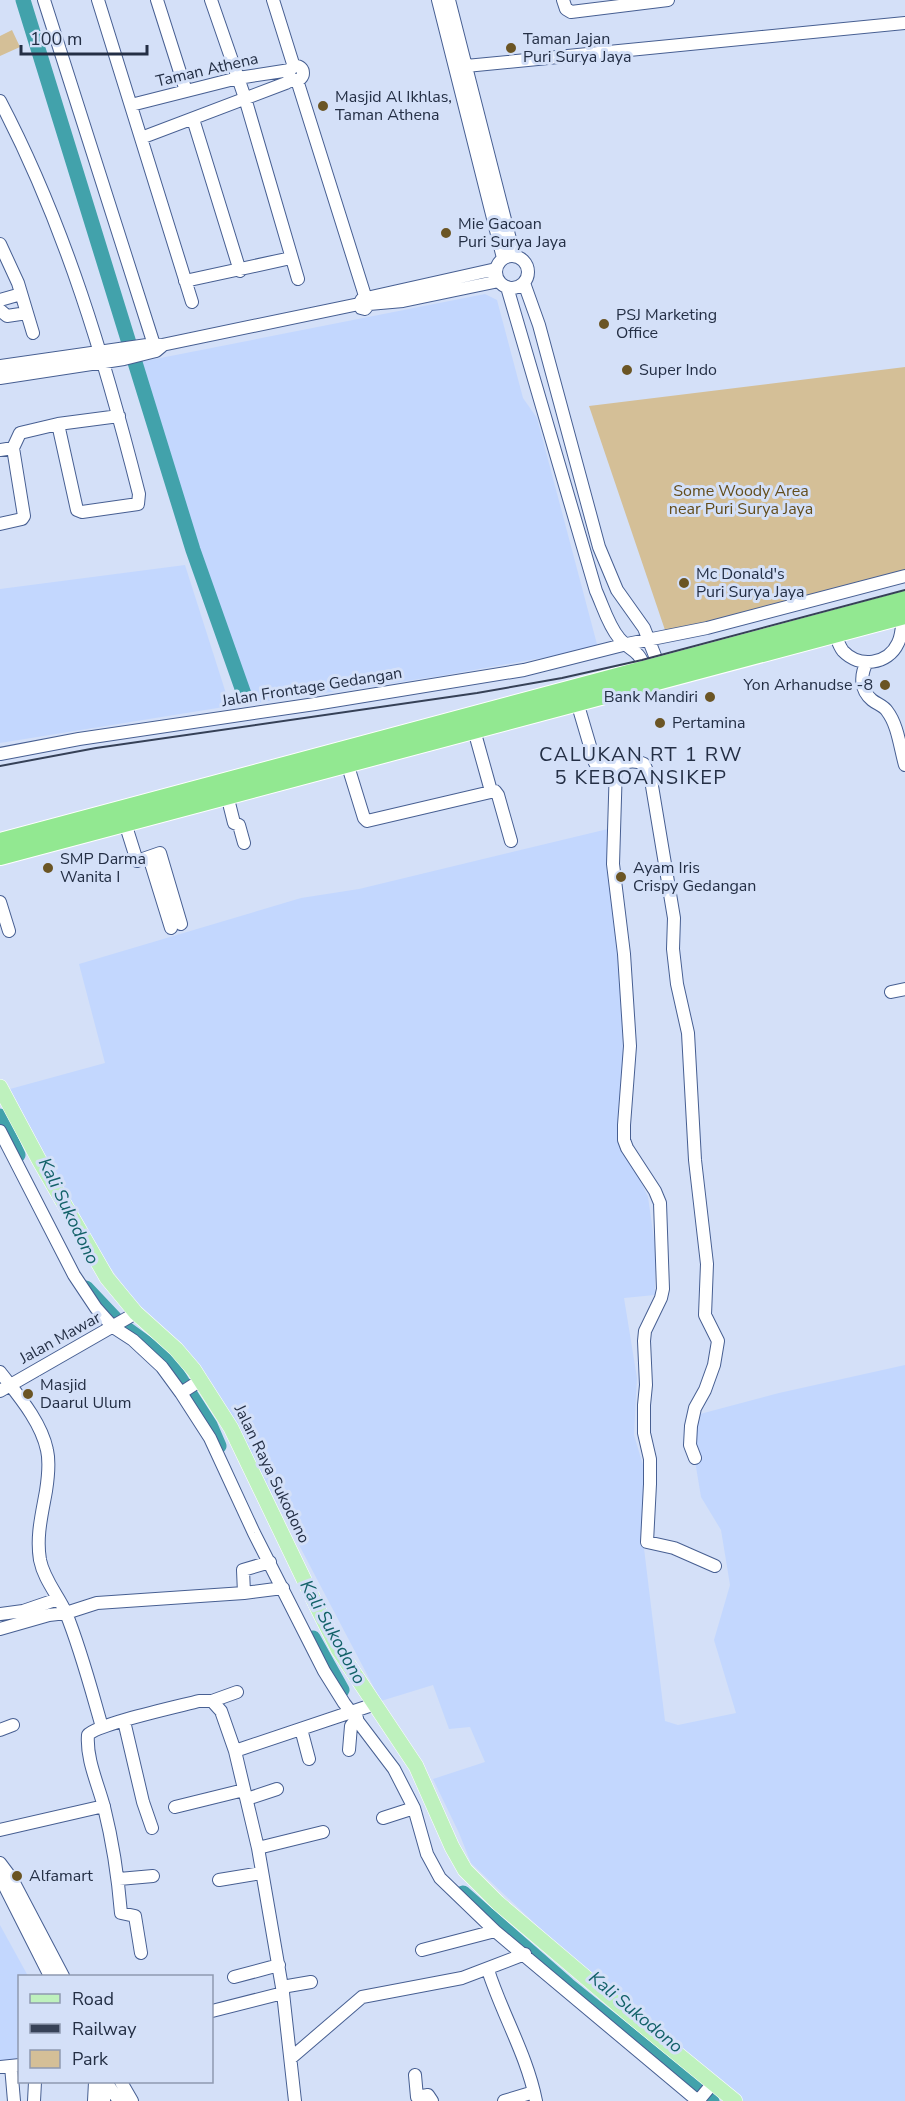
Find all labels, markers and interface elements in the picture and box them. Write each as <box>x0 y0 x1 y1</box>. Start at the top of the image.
scale bar <box>21 18 147 56</box>
text: 100 m <box>30 27 82 51</box>
place label: Taman Jajan Puri Surya Jaya <box>523 28 631 68</box>
marker: Taman Jajan Puri Surya Jaya <box>504 41 518 55</box>
street label: Taman Athena <box>154 48 260 92</box>
place label: Masjid Al Ikhlas, Taman Athena <box>335 86 452 126</box>
marker: Masjid Al Ikhlas, Taman Athena <box>316 99 330 113</box>
place label: Mie Gacoan Puri Surya Jaya <box>458 213 566 253</box>
marker: Mie Gacoan Puri Surya Jaya <box>439 226 453 240</box>
place label: PSJ Marketing Office <box>616 304 717 344</box>
marker: PSJ Marketing Office <box>597 317 611 331</box>
place label: Super Indo <box>639 359 717 381</box>
marker: Super Indo <box>620 363 634 377</box>
park label: Some Woody Area near Puri Surya Jaya <box>669 480 813 520</box>
place label: Mc Donald's Puri Surya Jaya <box>696 563 804 603</box>
marker: Mc Donald's Puri Surya Jaya <box>677 576 691 590</box>
street label: Jalan Frontage Gedangan <box>219 662 404 712</box>
place label: Yon Arhanudse -8 <box>743 674 873 696</box>
marker: Yon Arhanudse -8 <box>878 678 892 692</box>
place label: Bank Mandiri <box>604 686 698 708</box>
marker: Bank Mandiri <box>703 690 717 704</box>
place label: Pertamina <box>672 712 746 734</box>
marker: Pertamina <box>653 716 667 730</box>
district label: CALUKAN RT 1 RW 5 KEBOANSIKEP <box>539 741 743 791</box>
place label: SMP Darma Wanita I <box>60 848 146 888</box>
place label: Ayam Iris Crispy Gedangan <box>633 857 756 897</box>
marker: SMP Darma Wanita I <box>41 861 55 875</box>
marker: Ayam Iris Crispy Gedangan <box>614 870 628 884</box>
water label: Kali Sukodono <box>33 1154 105 1268</box>
street label: Jalan Mawar <box>15 1307 105 1370</box>
place label: Masjid Daarul Ulum <box>40 1374 131 1414</box>
marker: Masjid Daarul Ulum <box>21 1387 35 1401</box>
street label: Jalan Raya Sukodono <box>228 1400 315 1547</box>
water label: Kali Sukodono <box>294 1576 372 1688</box>
place label: Alfamart <box>29 1865 93 1887</box>
marker: Alfamart <box>10 1869 24 1883</box>
water label: Kali Sukodono <box>584 1966 688 2058</box>
legend <box>18 1975 213 2083</box>
text: Road <box>72 1987 114 2011</box>
text: Railway <box>72 2017 137 2041</box>
text: Park <box>72 2047 109 2071</box>

